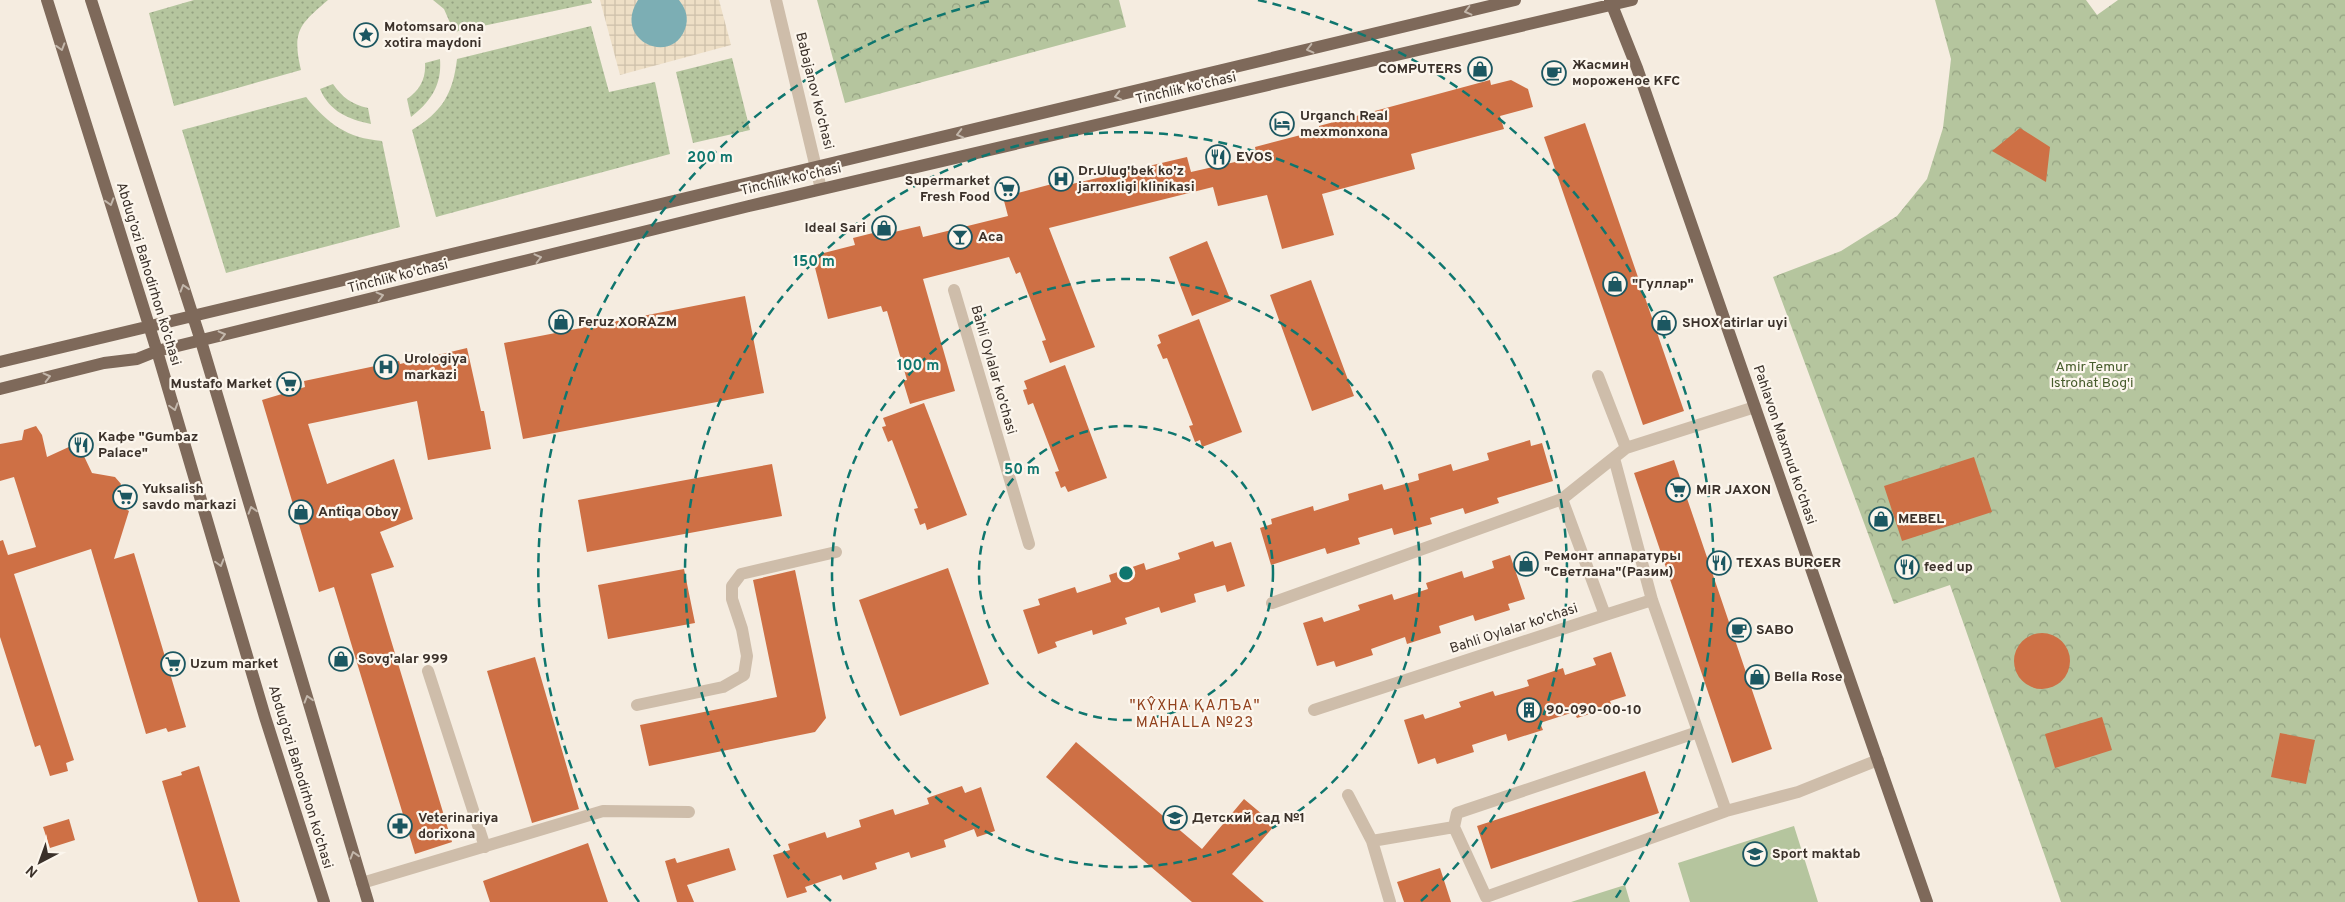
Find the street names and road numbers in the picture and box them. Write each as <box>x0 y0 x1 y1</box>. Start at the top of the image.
street label: Babajanov ko'chasi <box>791 31 837 151</box>
street label: Tinchlik ko'chasi <box>1134 69 1238 109</box>
street label: Tinchlik ko'chasi <box>739 160 843 200</box>
street label: Abdug’ozi Bahodirhon ko’chasi <box>112 180 184 368</box>
street label: Tinchlik ko'chasi <box>346 256 450 298</box>
street label: Bahli Oylalar ko'chasi <box>966 303 1020 437</box>
street label: Pahlavon Maxmud ko'chasi <box>1749 363 1819 527</box>
street label: Bahli Oylalar ko'chasi <box>1448 600 1580 658</box>
street label: Abdug’ozi Bahodirhon ko’chasi <box>264 683 336 871</box>

